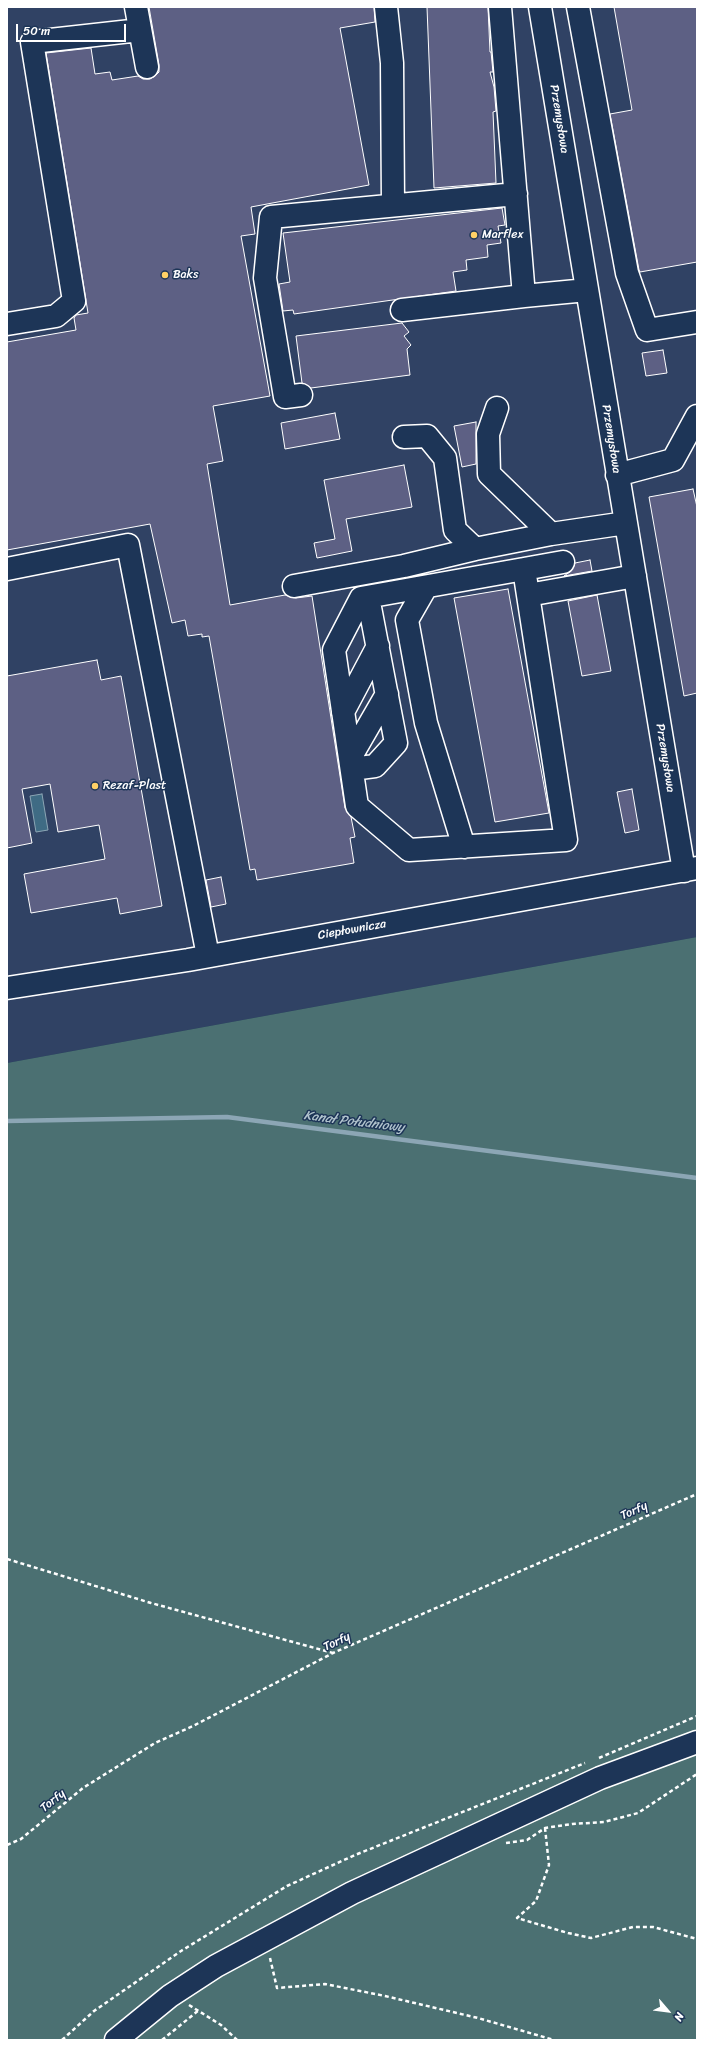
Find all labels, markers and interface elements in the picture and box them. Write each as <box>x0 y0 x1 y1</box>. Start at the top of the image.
scale bar <box>18 16 128 42</box>
text: 50 m <box>23 20 50 42</box>
street label: Przemysłowa <box>546 84 572 154</box>
place label: Marflex <box>482 228 524 242</box>
marker: Marflex <box>469 230 479 240</box>
place label: Baks <box>173 268 198 282</box>
marker: Baks <box>160 270 170 280</box>
street label: Przemysłowa <box>598 404 624 474</box>
street label: Przemysłowa <box>652 723 678 793</box>
place label: Rezaf-Plast <box>103 779 166 793</box>
marker: Rezaf-Plast <box>90 781 100 791</box>
street label: Ciepłownicza <box>317 917 387 943</box>
water label: Kanał Południowy <box>303 1108 405 1136</box>
street label: Torfy <box>618 1499 650 1523</box>
street label: Torfy <box>321 1630 353 1654</box>
street label: Torfy <box>38 1787 68 1815</box>
north arrow <box>648 1991 688 2031</box>
text: N <box>669 2009 689 2025</box>

